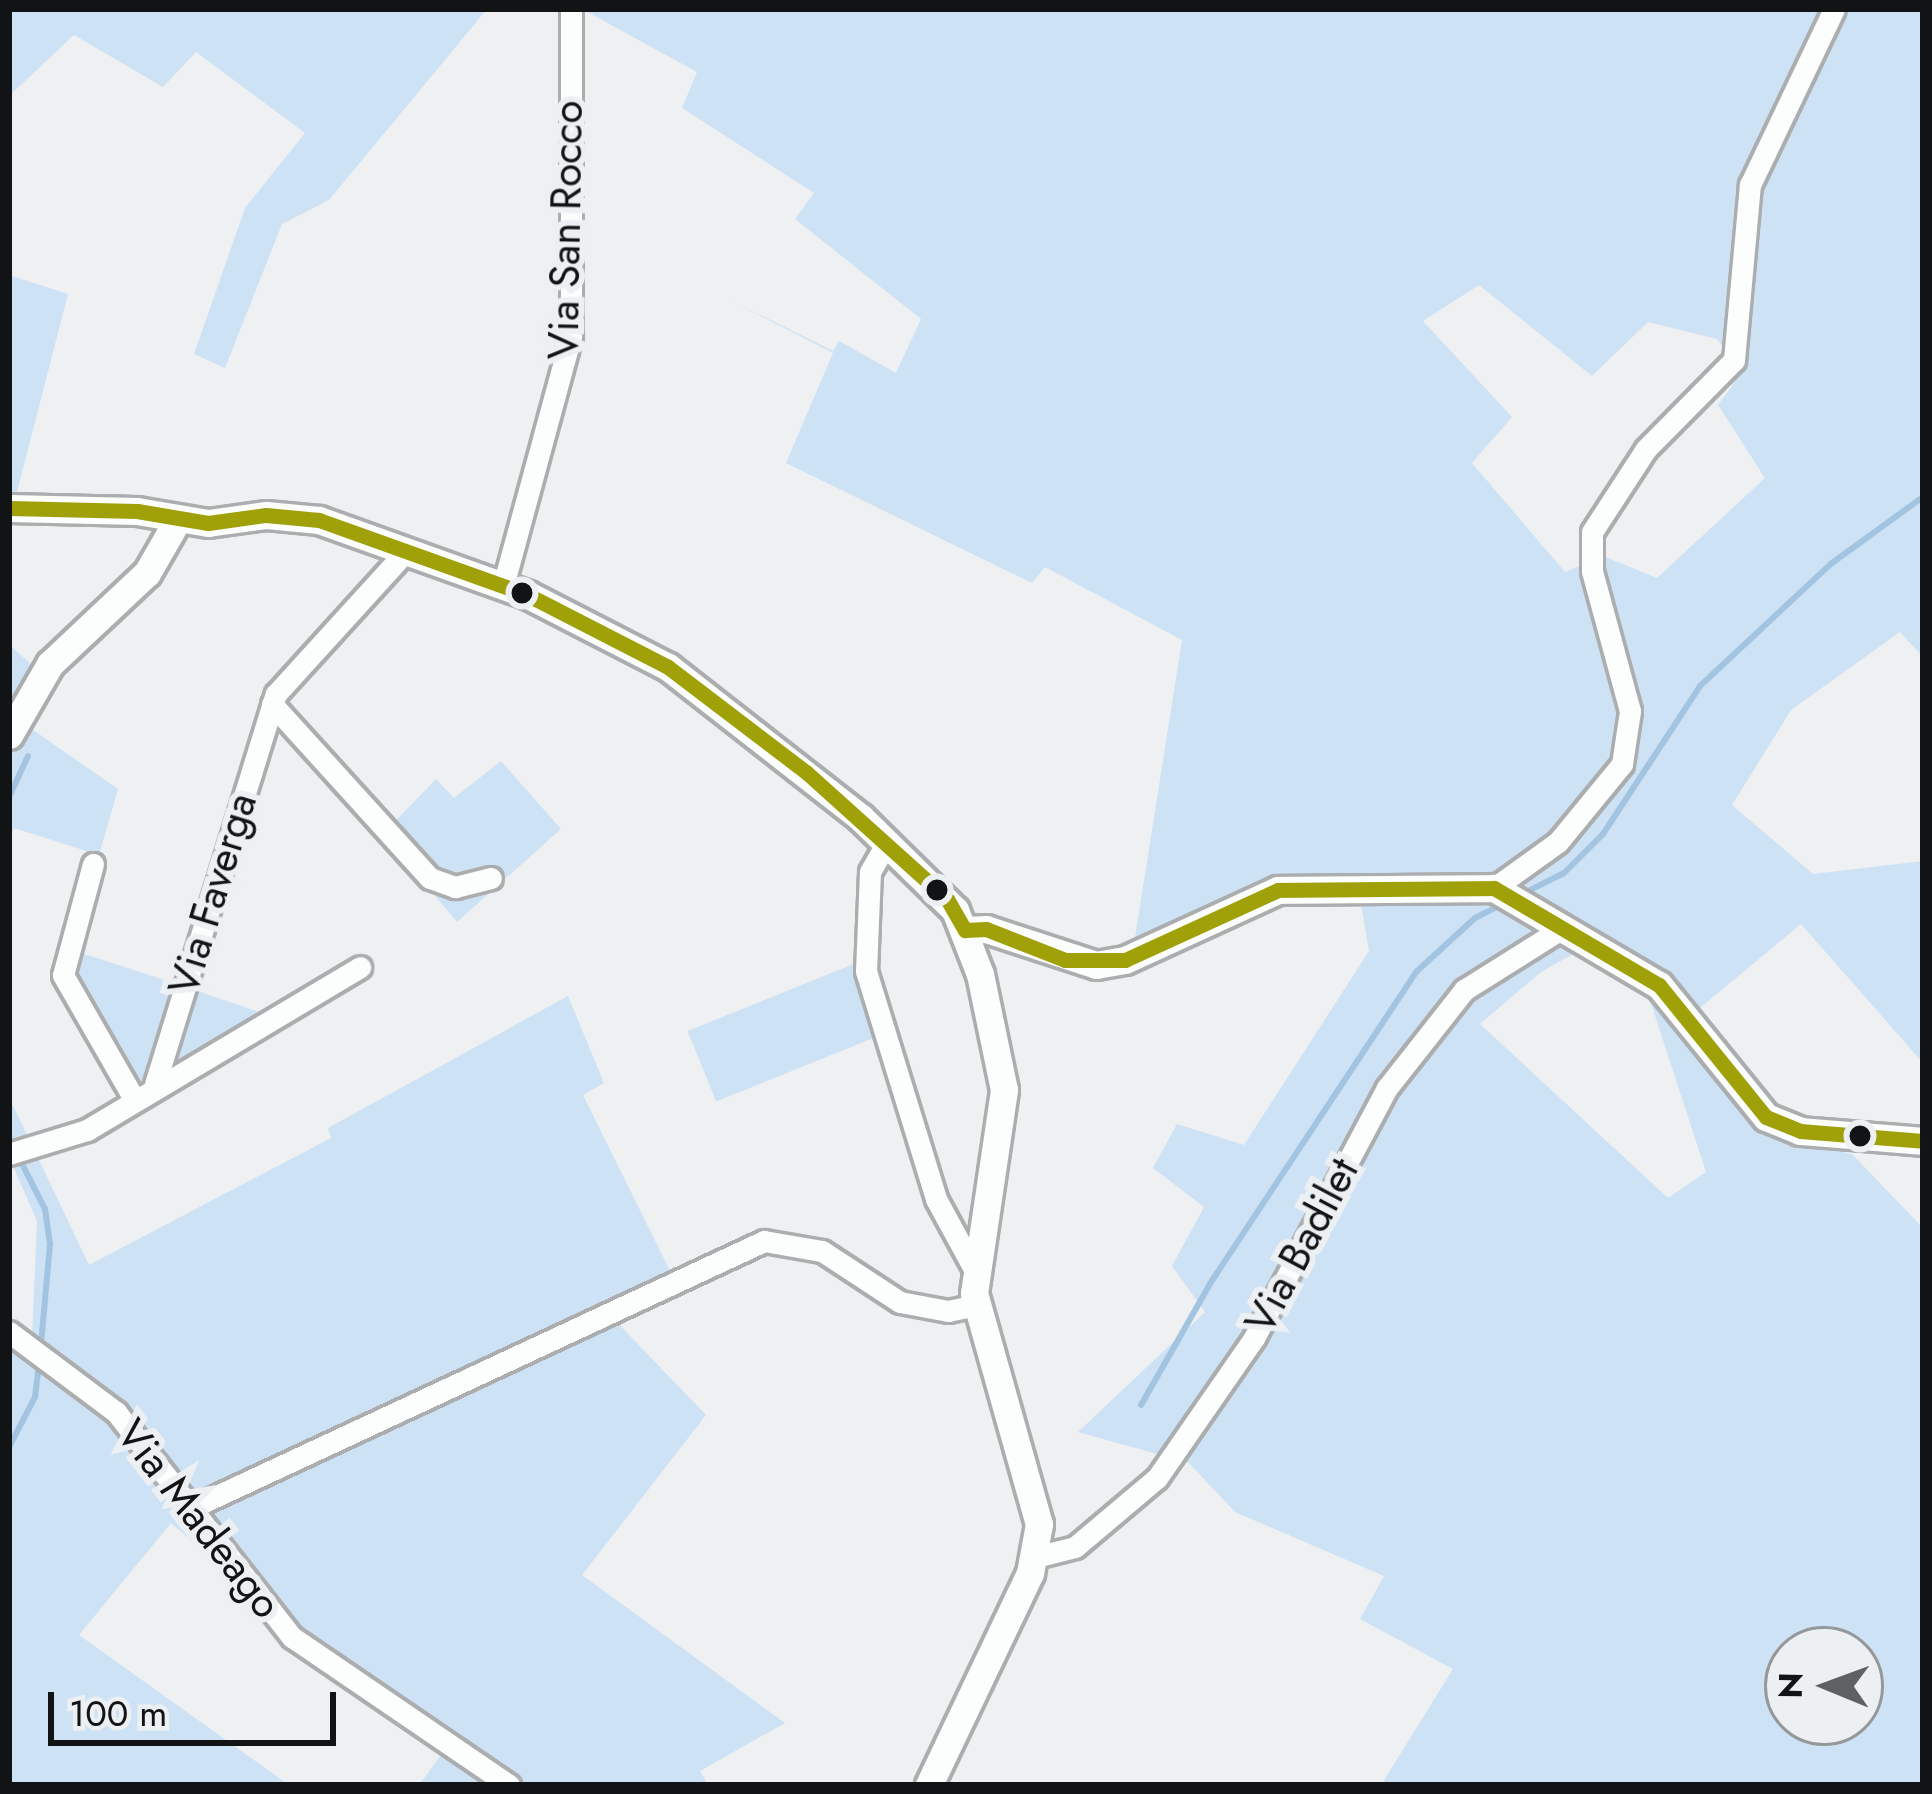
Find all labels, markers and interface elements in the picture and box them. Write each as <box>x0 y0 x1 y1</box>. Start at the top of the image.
street label: Via San Rocco <box>539 100 593 360</box>
unlabelled marker <box>511 582 533 604</box>
street label: Via Faverga <box>158 787 268 1001</box>
unlabelled marker <box>926 879 948 901</box>
unlabelled marker <box>1849 1125 1871 1147</box>
street label: Via Badilet <box>1235 1150 1369 1342</box>
street label: Via Madeago <box>106 1410 292 1628</box>
north arrow <box>1764 1626 1884 1746</box>
scale bar <box>54 1668 342 1742</box>
text: N <box>1767 1672 1814 1699</box>
text: 100 m <box>69 1687 167 1739</box>

